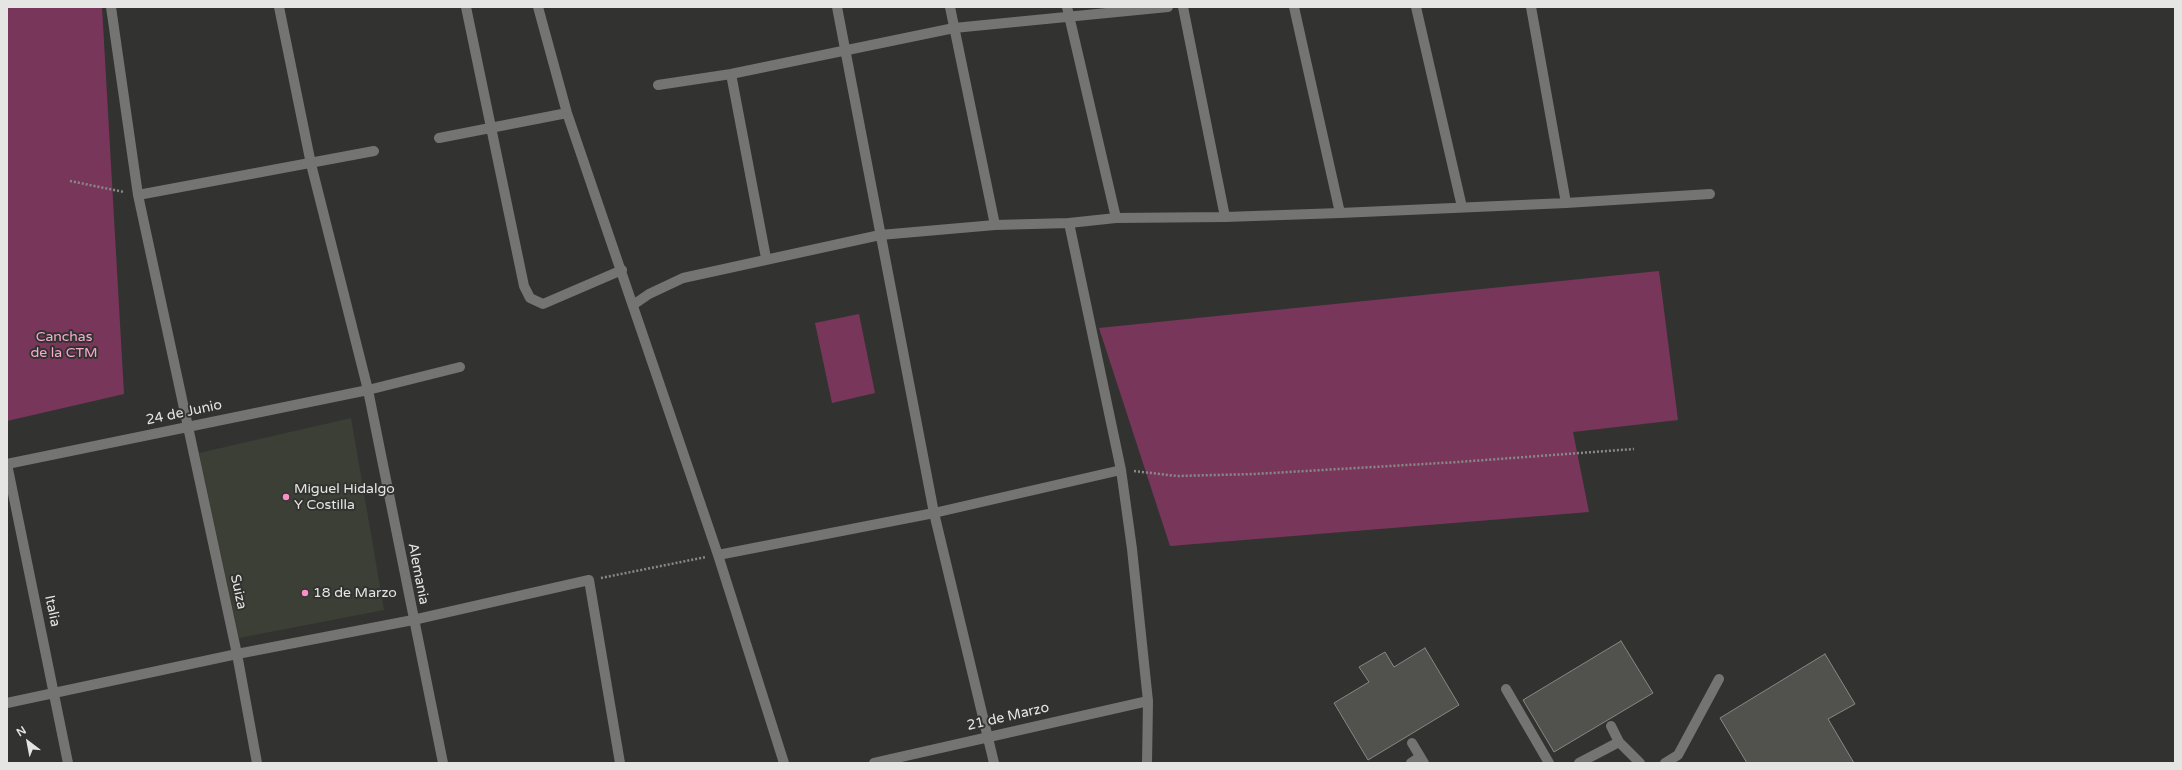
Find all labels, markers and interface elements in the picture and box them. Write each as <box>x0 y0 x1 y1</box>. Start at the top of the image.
park label: Canchas de la CTM <box>30 329 98 362</box>
street label: 24 de Junio <box>144 397 224 429</box>
place label: Miguel Hidalgo Y Costilla <box>294 481 395 514</box>
marker: Miguel Hidalgo Y Costilla <box>281 492 291 502</box>
street label: Alemania <box>404 542 432 606</box>
street label: Suiza <box>226 573 250 611</box>
place label: 18 de Marzo <box>313 585 397 601</box>
marker: 18 de Marzo <box>300 588 310 598</box>
street label: Italia <box>40 594 64 628</box>
street label: 21 de Marzo <box>965 699 1051 735</box>
north arrow <box>8 722 48 762</box>
text: N <box>14 724 29 739</box>

